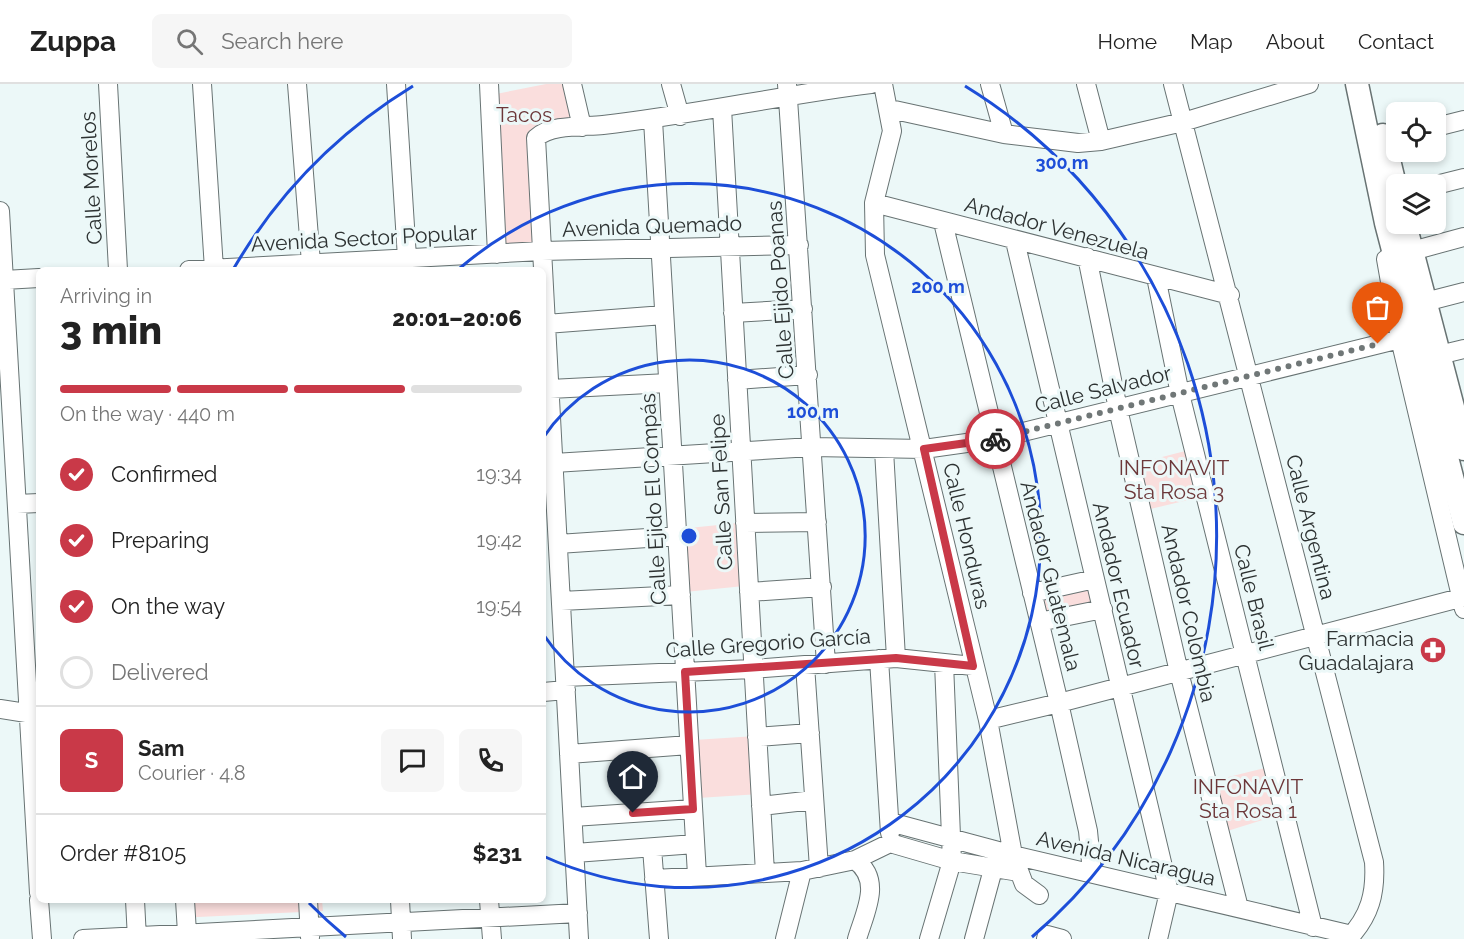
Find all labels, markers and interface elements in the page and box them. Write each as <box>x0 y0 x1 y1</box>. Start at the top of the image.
search box <box>152 14 572 68</box>
text: Zuppa <box>30 25 116 58</box>
icon: search <box>173 25 206 58</box>
text: Search here <box>221 28 343 54</box>
text: Home <box>1098 29 1157 54</box>
text: Map <box>1190 29 1233 54</box>
text: About <box>1266 29 1325 54</box>
text: Contact <box>1358 29 1434 54</box>
park label: Tacos <box>496 102 552 127</box>
map controls <box>1386 102 1446 234</box>
button: locate <box>1386 102 1446 162</box>
street label: Calle Morelos <box>75 111 107 245</box>
text: 300 m <box>1035 152 1089 173</box>
button: layers <box>1386 174 1446 234</box>
street label: Andador Venezuela <box>962 191 1152 265</box>
street label: Calle Ejido Poanas <box>761 200 799 380</box>
street label: Avenida Quemado <box>562 210 742 242</box>
street label: Avenida Sector Popular <box>250 220 479 256</box>
text: 200 m <box>911 276 965 297</box>
pin <box>1352 282 1403 344</box>
text: Arriving in <box>60 284 152 308</box>
icon: bag <box>1361 291 1394 324</box>
text: 20:01–20:06 <box>392 305 522 331</box>
text: 3 min <box>60 307 162 353</box>
street label: Calle Salvador <box>1032 360 1174 418</box>
street label: Calle Ejido El Compás <box>635 393 671 605</box>
text: 100 m <box>787 401 839 422</box>
text: On the way · 440 m <box>60 402 235 426</box>
courier <box>965 409 1025 469</box>
street label: Calle San Felipe <box>704 413 738 571</box>
icon: bike <box>979 423 1012 456</box>
street label: Calle Argentina <box>1281 452 1341 602</box>
park label: INFONAVIT Sta Rosa 3 <box>1119 455 1230 504</box>
icon: check <box>60 458 93 491</box>
street label: Calle Honduras <box>938 460 996 612</box>
text: Confirmed <box>111 461 218 487</box>
text: 19:34 <box>476 462 522 486</box>
street label: Andador Guatemala <box>1015 479 1087 673</box>
street label: Andador Ecuador <box>1088 500 1150 671</box>
street label: Andador Colombia <box>1156 521 1222 705</box>
icon: check <box>60 524 93 557</box>
centre of rings <box>679 526 699 546</box>
text: Preparing <box>111 527 209 553</box>
text: 19:42 <box>477 528 522 552</box>
street label: Calle Brasil <box>1229 542 1279 653</box>
icon: check <box>60 590 93 623</box>
text: On the way <box>111 593 225 619</box>
text: 19:54 <box>476 594 522 618</box>
street label: Calle Gregorio García <box>665 623 871 663</box>
place label: Farmacia Guadalajara <box>1298 626 1414 675</box>
pharmacy icon: Farmacia Guadalajara <box>1418 635 1448 665</box>
text: Delivered <box>111 659 209 685</box>
button: chat <box>381 729 444 792</box>
button: phone <box>459 729 522 792</box>
text: Sam <box>138 735 185 761</box>
text: S <box>85 747 98 773</box>
pin <box>607 751 658 813</box>
icon: home <box>616 760 649 793</box>
text: Courier · 4.8 <box>138 761 246 785</box>
park label: INFONAVIT Sta Rosa 1 <box>1193 774 1304 823</box>
street label: Avenida Nicaragua <box>1034 825 1218 891</box>
text: Order #8105 <box>60 840 186 866</box>
text: $231 <box>472 840 522 866</box>

